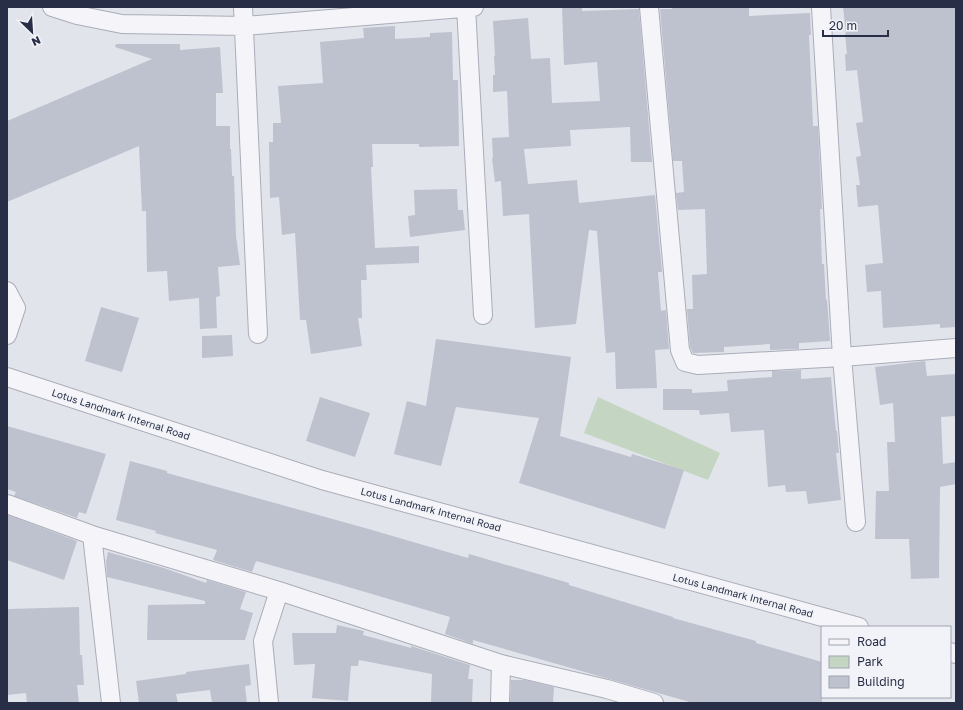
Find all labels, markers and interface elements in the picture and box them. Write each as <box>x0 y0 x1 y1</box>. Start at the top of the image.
north arrow <box>12 12 52 52</box>
scale bar <box>823 12 888 38</box>
text: 20 m <box>829 18 857 33</box>
text: N <box>30 34 43 49</box>
street label: Lotus Landmark Internal Road <box>50 386 192 442</box>
street label: Lotus Landmark Internal Road <box>360 484 502 534</box>
street label: Lotus Landmark Internal Road <box>672 570 814 620</box>
legend <box>821 626 951 698</box>
text: Road <box>857 634 886 649</box>
text: Park <box>857 654 883 669</box>
text: Building <box>857 674 905 689</box>

